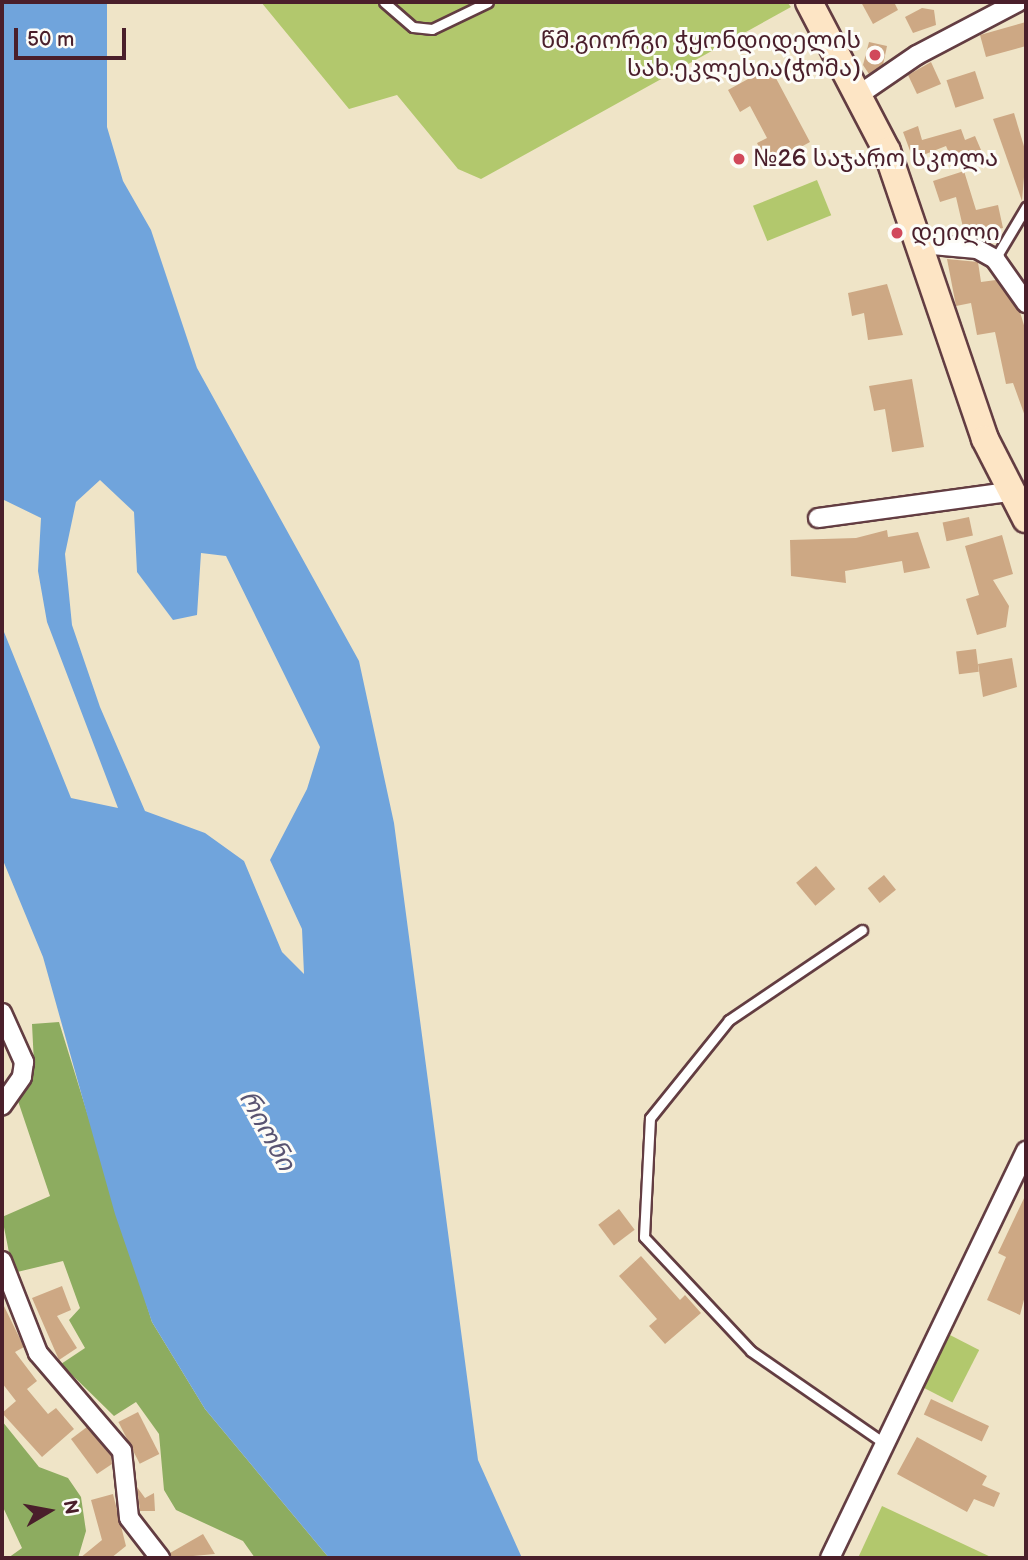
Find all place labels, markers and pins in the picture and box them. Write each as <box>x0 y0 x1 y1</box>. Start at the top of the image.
place label: წმ.გიორგი ჭყონდიდელის სახ.ეკლესია(ჭომა) <box>541 27 861 83</box>
marker: წმ.გიორგი ჭყონდიდელის სახ.ეკლესია(ჭომა) <box>867 47 883 63</box>
place label: №26 საჯარო სკოლა <box>753 145 998 173</box>
marker: №26 საჯარო სკოლა <box>731 151 747 167</box>
place label: დეილი <box>911 219 1000 247</box>
marker: დეილი <box>889 225 905 241</box>

